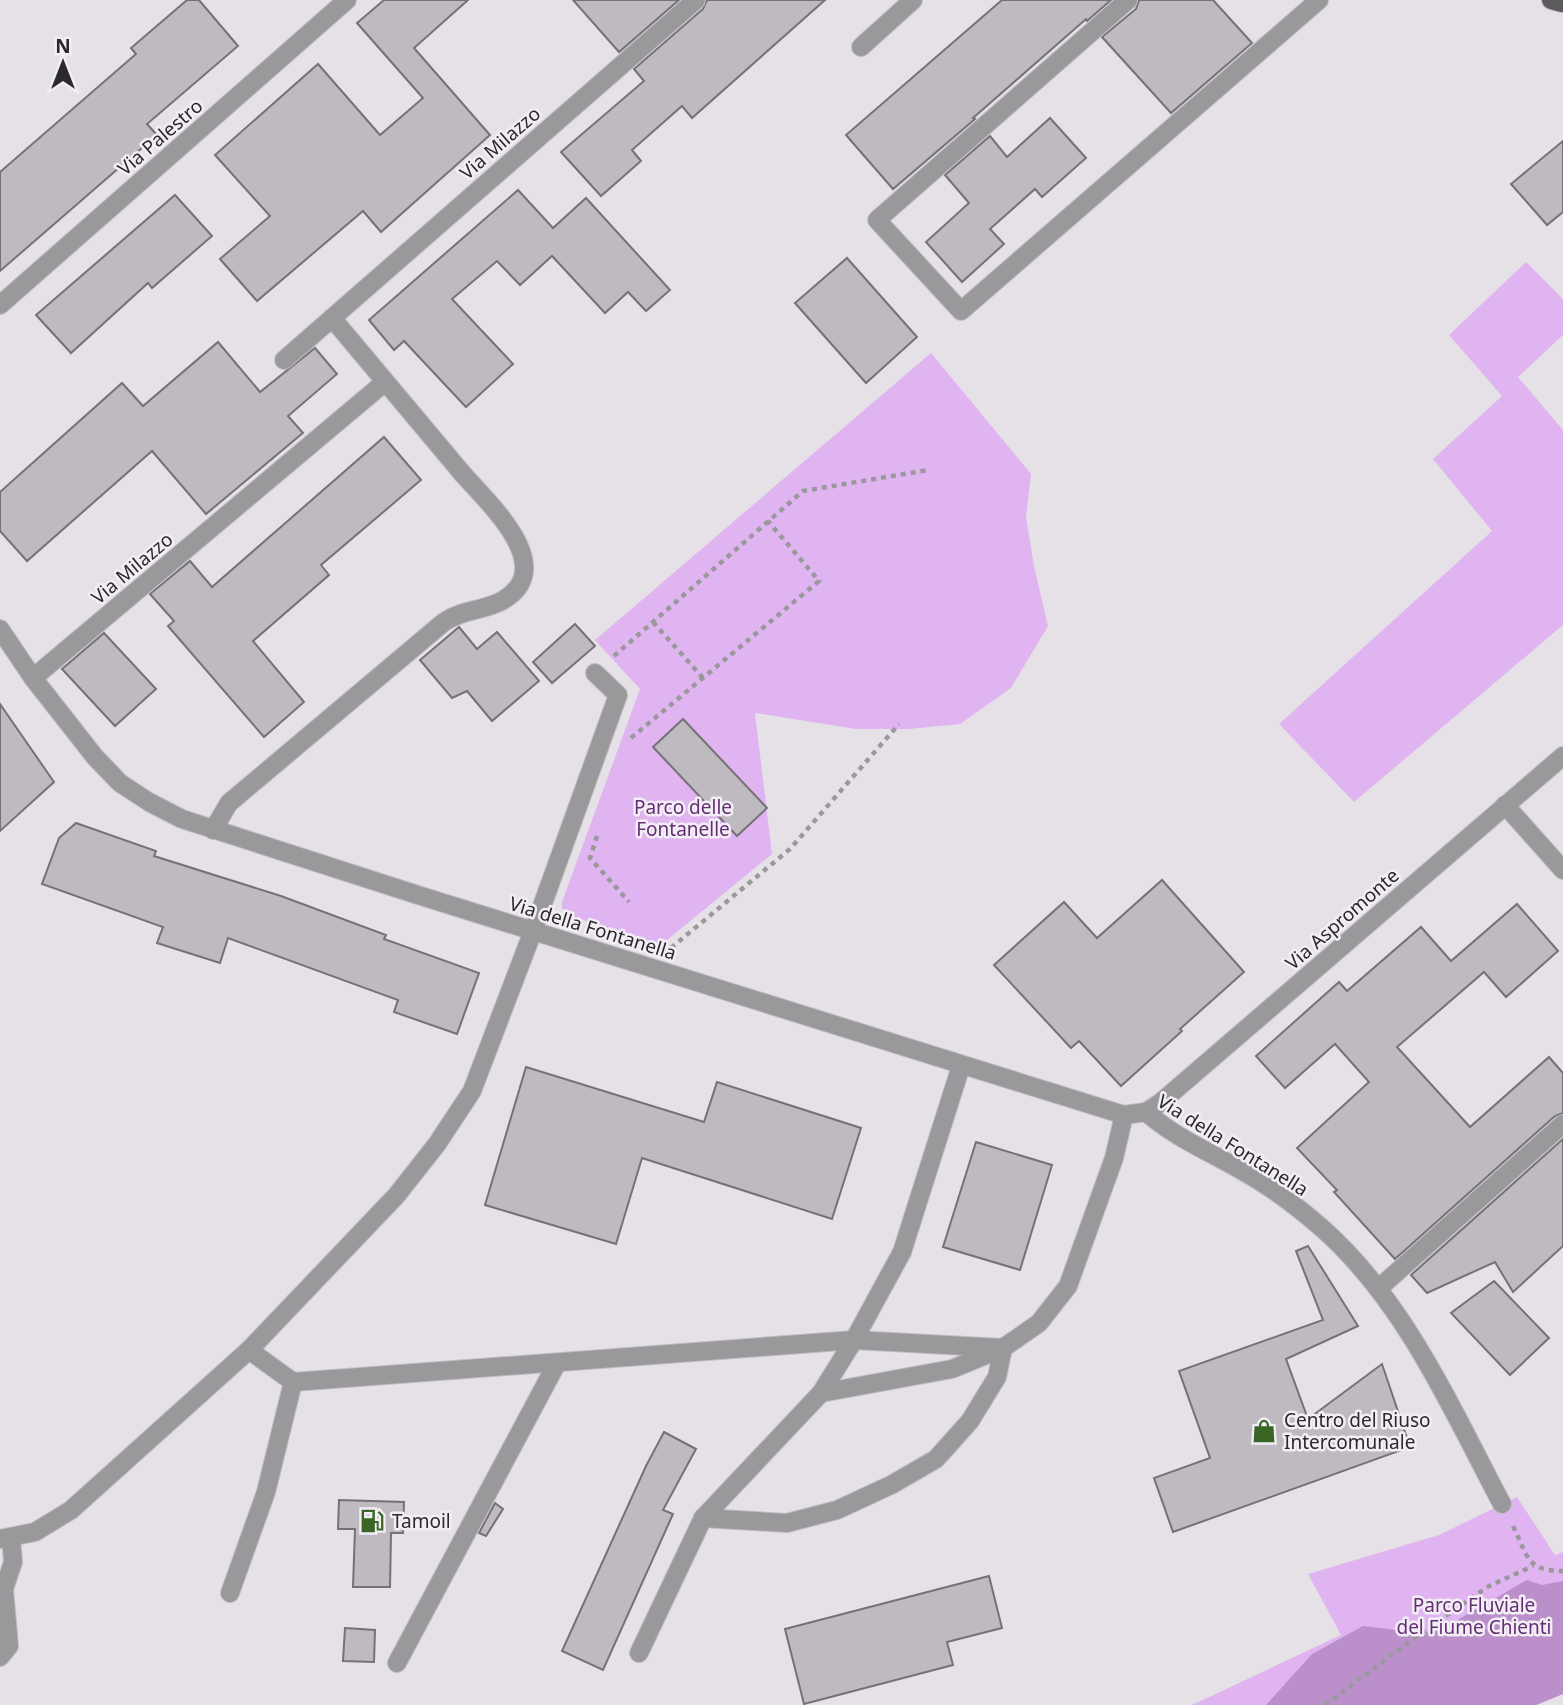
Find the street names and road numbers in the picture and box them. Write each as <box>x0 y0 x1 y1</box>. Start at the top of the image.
street label: Via Palestro <box>112 93 208 181</box>
street label: Via Milazzo <box>454 101 546 185</box>
street label: Via Milazzo <box>86 526 178 610</box>
street label: Via Aspromonte <box>1280 862 1404 976</box>
street label: Via della Fontanella <box>506 890 680 966</box>
street label: Via della Fontanella <box>1153 1088 1313 1202</box>

